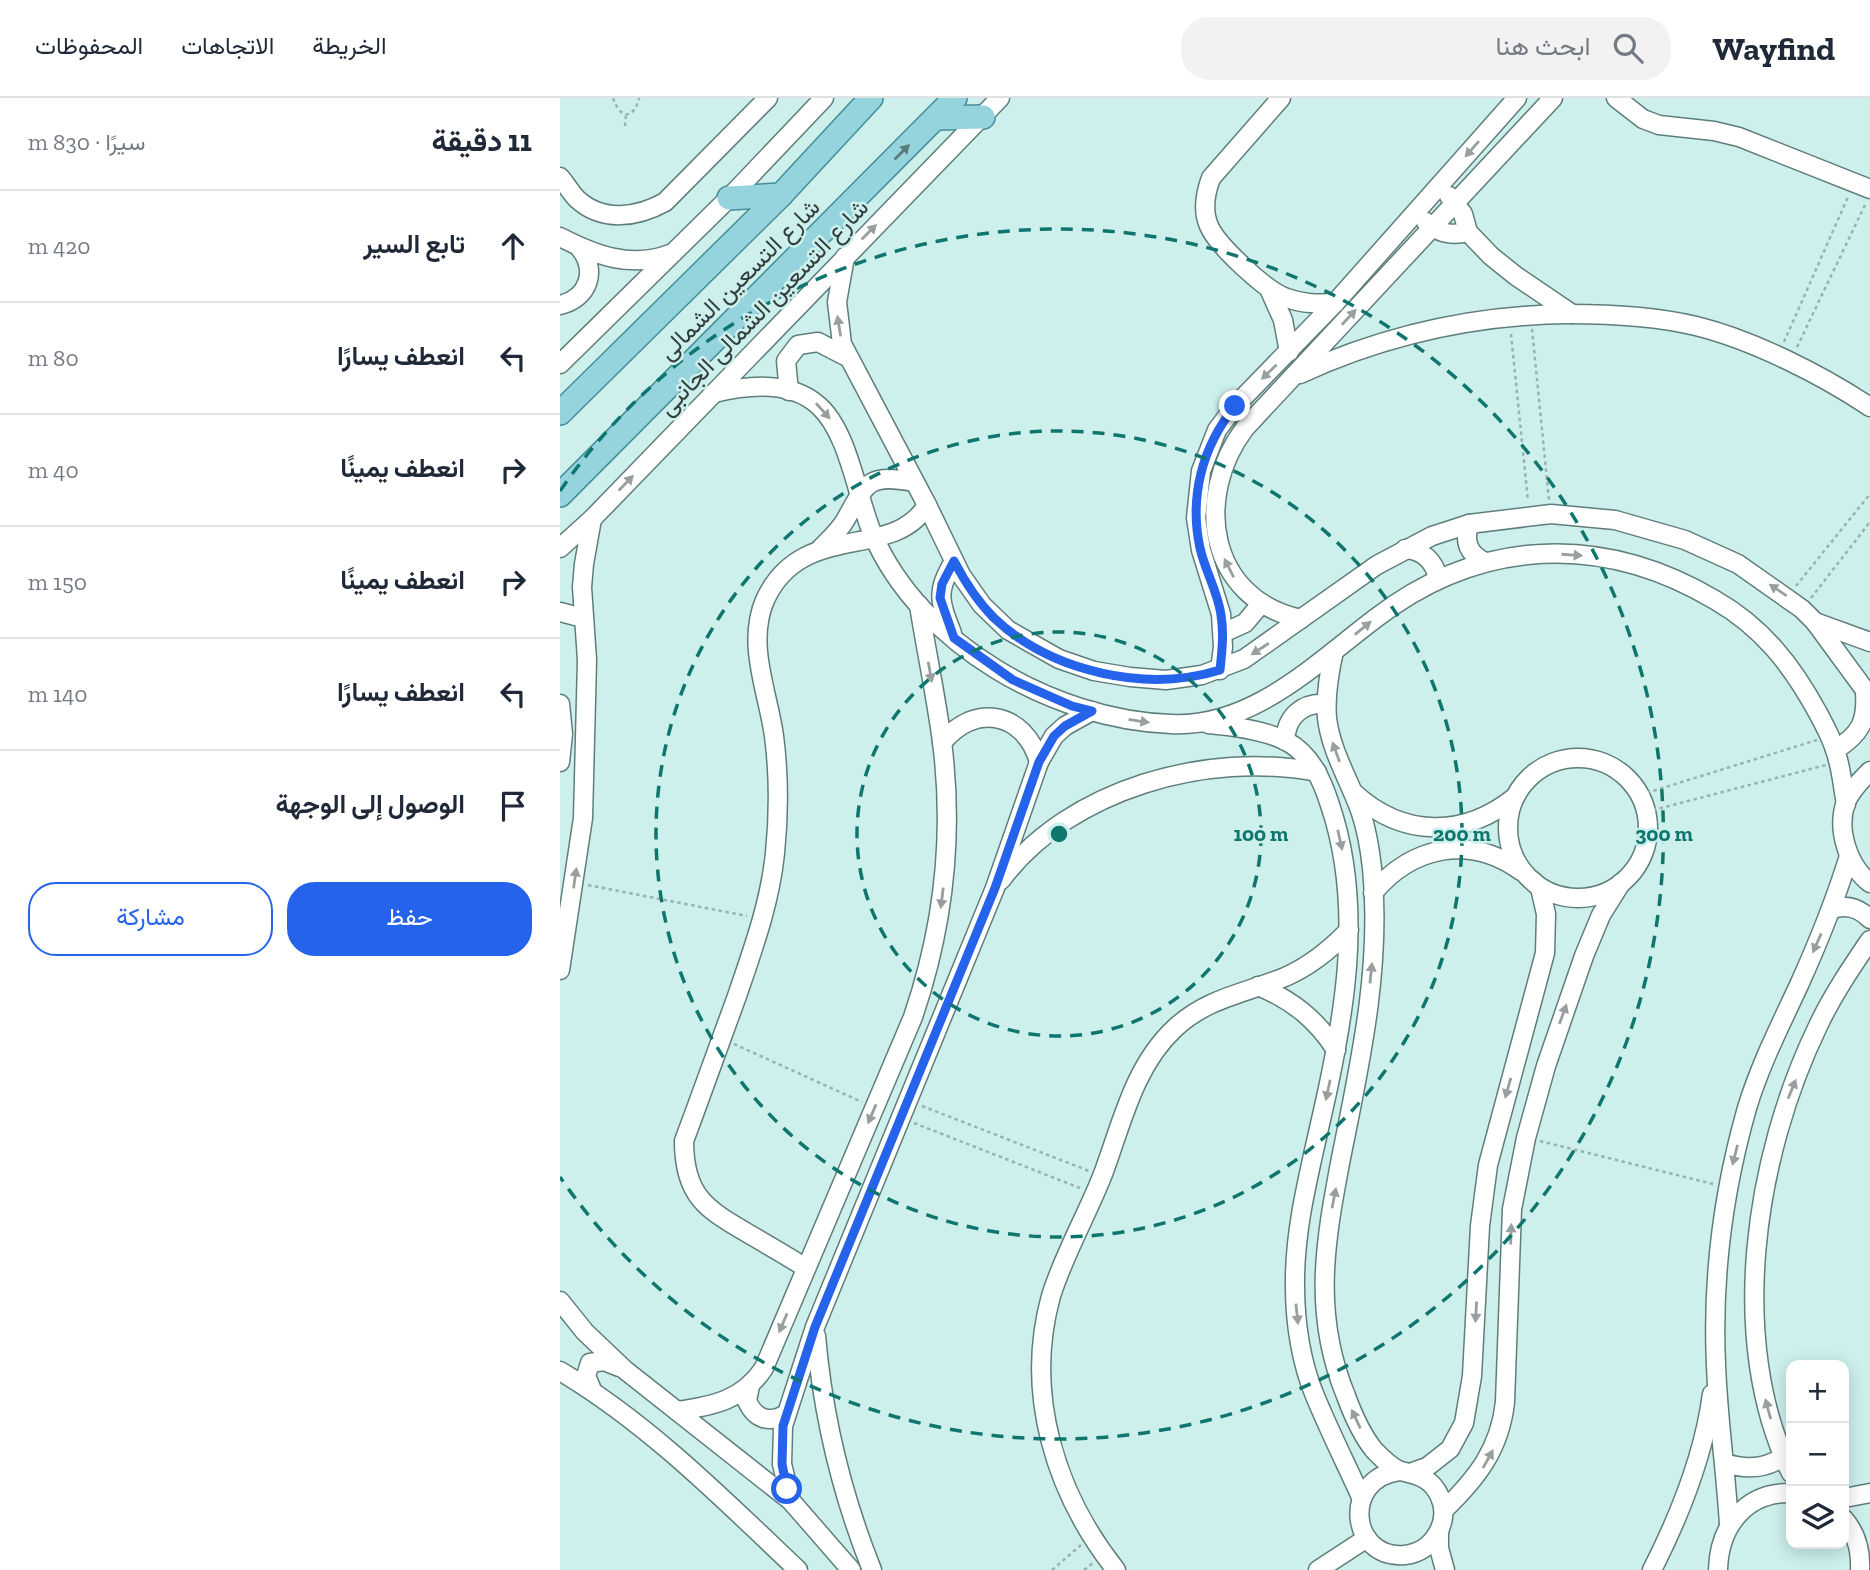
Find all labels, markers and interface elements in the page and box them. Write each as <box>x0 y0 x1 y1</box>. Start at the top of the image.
search box <box>1181 17 1671 80</box>
icon: search <box>1609 29 1647 67</box>
text: Wayfind <box>1713 29 1835 68</box>
text: ابحث هنا <box>1495 30 1591 62</box>
text: المحفوظات <box>35 31 143 60</box>
text: الاتجاهات <box>181 31 274 60</box>
text: الخريطة <box>312 31 387 60</box>
text: 11 دقيقة <box>431 123 532 159</box>
text: سيرًا · 830 m <box>28 128 145 156</box>
one-way arrow <box>1465 141 1480 158</box>
one-way arrow <box>894 144 911 161</box>
street label: شارع التسعين الشمالى <box>652 192 827 367</box>
street label: شارع التسعين الشمالى الجانبى <box>652 193 876 423</box>
one-way arrow <box>861 224 877 241</box>
icon: ahead <box>494 227 532 265</box>
text: تابع السير <box>363 228 465 260</box>
text: 420 m <box>28 232 91 260</box>
one-way arrow <box>1340 309 1356 326</box>
one-way arrow <box>834 315 845 337</box>
icon: left <box>494 339 532 377</box>
text: انعطف يسارًا <box>337 340 465 372</box>
text: 80 m <box>28 344 79 372</box>
one-way arrow <box>1261 363 1278 379</box>
route end <box>1219 390 1250 421</box>
one-way arrow <box>815 402 831 420</box>
icon: right <box>494 451 532 489</box>
text: انعطف يمينًا <box>340 452 465 484</box>
text: 40 m <box>28 456 79 484</box>
one-way arrow <box>618 475 635 492</box>
one-way arrow <box>1561 550 1583 561</box>
one-way arrow <box>1223 557 1235 577</box>
icon: right <box>494 563 532 601</box>
text: انعطف يمينًا <box>340 564 465 596</box>
text: 150 m <box>28 568 87 596</box>
one-way arrow <box>1768 584 1788 597</box>
one-way arrow <box>1354 621 1372 636</box>
one-way arrow <box>1251 642 1270 655</box>
one-way arrow <box>925 661 936 683</box>
icon: left <box>494 675 532 713</box>
text: انعطف يسارًا <box>337 676 465 708</box>
text: 140 m <box>28 680 88 708</box>
one-way arrow <box>1128 716 1150 727</box>
one-way arrow <box>1330 742 1341 763</box>
icon: arrive <box>494 787 532 825</box>
text: الوصول إلى الوجهة <box>276 788 465 820</box>
text: 100 m <box>1234 821 1289 846</box>
text: 200 m <box>1433 821 1491 846</box>
text: 300 m <box>1635 821 1693 846</box>
centre of rings <box>1047 822 1071 846</box>
one-way arrow <box>1335 829 1346 851</box>
one-way arrow <box>570 867 581 889</box>
button: مشاركة <box>28 882 273 956</box>
button: حفظ <box>287 882 532 956</box>
one-way arrow <box>936 887 947 909</box>
one-way arrow <box>1811 933 1823 953</box>
one-way arrow <box>1365 962 1376 984</box>
one-way arrow <box>1558 1003 1569 1024</box>
one-way arrow <box>1503 1077 1513 1098</box>
one-way arrow <box>1323 1079 1334 1101</box>
one-way arrow <box>1787 1079 1798 1100</box>
one-way arrow <box>866 1103 877 1124</box>
one-way arrow <box>1730 1144 1741 1166</box>
one-way arrow <box>1328 1187 1339 1209</box>
one-way arrow <box>1506 1223 1517 1245</box>
one-way arrow <box>1470 1301 1481 1323</box>
one-way arrow <box>1292 1303 1303 1325</box>
one-way arrow <box>777 1313 789 1333</box>
map controls <box>1786 1360 1849 1549</box>
button: + <box>1786 1360 1849 1423</box>
one-way arrow <box>1763 1398 1773 1419</box>
one-way arrow <box>1350 1409 1362 1429</box>
button: − <box>1786 1423 1849 1486</box>
one-way arrow <box>1482 1449 1494 1468</box>
route start <box>771 1473 802 1504</box>
button: layers <box>1786 1486 1849 1549</box>

